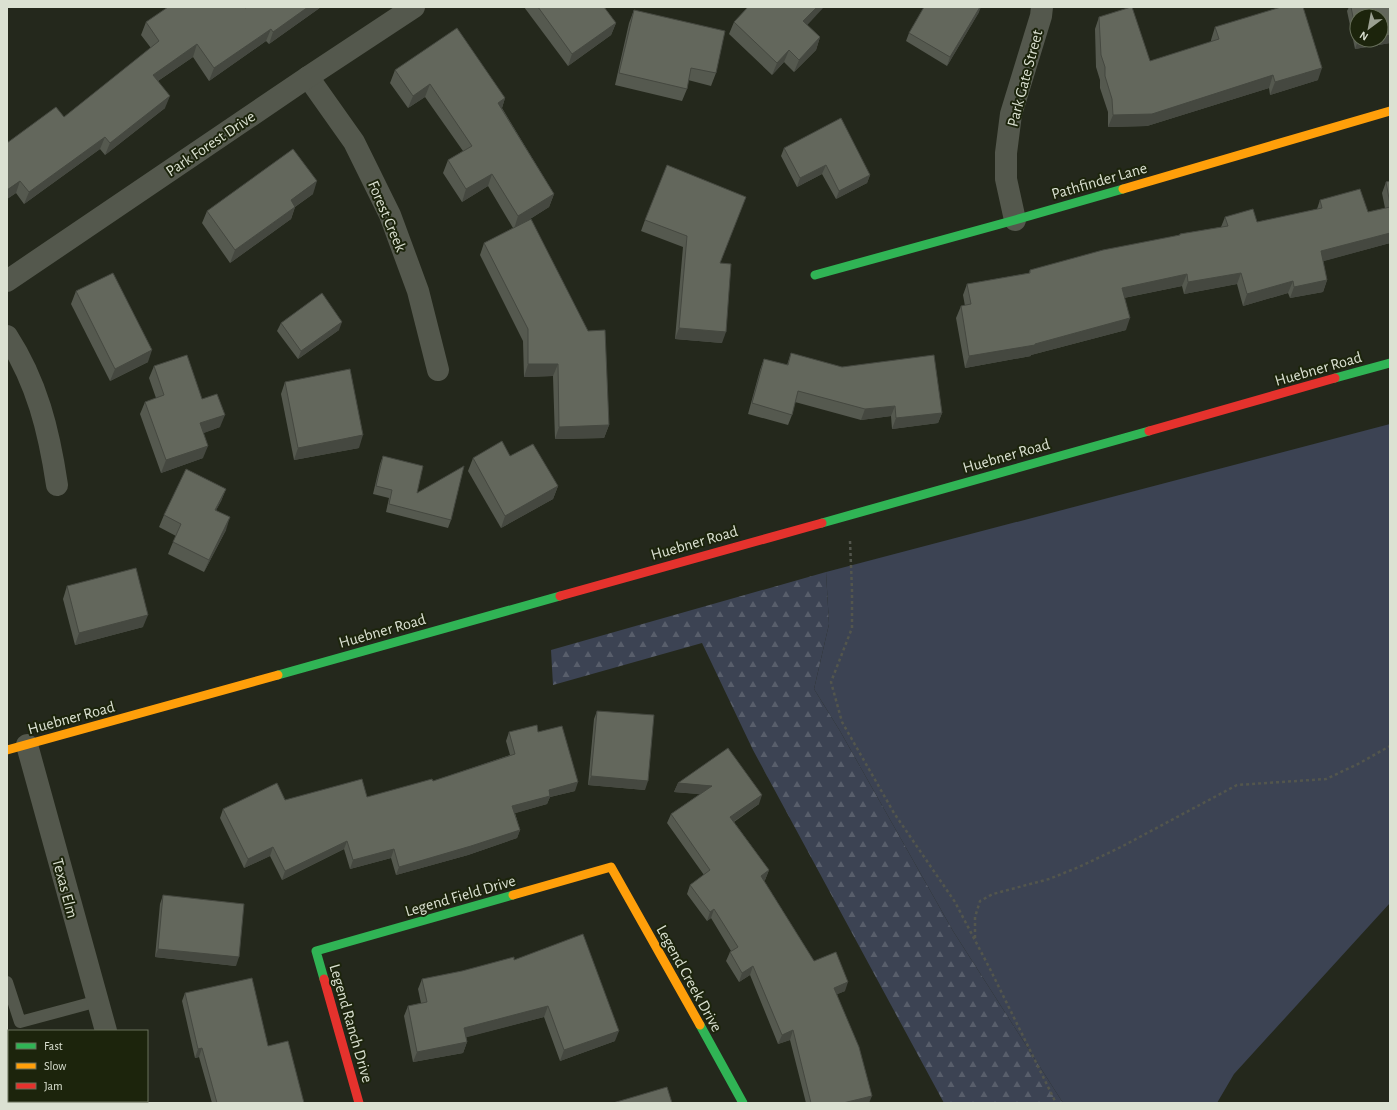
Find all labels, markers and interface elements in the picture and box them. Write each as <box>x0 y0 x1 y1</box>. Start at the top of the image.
north arrow <box>1349 8 1389 48</box>
street label: Park Gate Street <box>1004 28 1046 128</box>
text: N <box>1358 29 1370 43</box>
street label: Park Forest Drive <box>163 108 258 179</box>
street label: Pathfinder Lane <box>1050 160 1149 202</box>
street label: Forest Creek <box>365 179 409 255</box>
street label: Huebner Road <box>1273 349 1364 389</box>
street label: Huebner Road <box>961 436 1052 476</box>
street label: Huebner Road <box>649 523 740 563</box>
street label: Huebner Road <box>337 611 428 651</box>
street label: Huebner Road <box>26 699 117 737</box>
street label: Texas Elm <box>49 857 81 920</box>
street label: Legend Field Drive <box>403 873 517 919</box>
street label: Legend Creek Drive <box>653 923 725 1034</box>
street label: Legend Ranch Drive <box>326 962 376 1084</box>
legend <box>8 1030 148 1102</box>
text: Fast <box>44 1040 63 1052</box>
text: Slow <box>44 1060 66 1072</box>
text: Jam <box>44 1080 63 1092</box>

